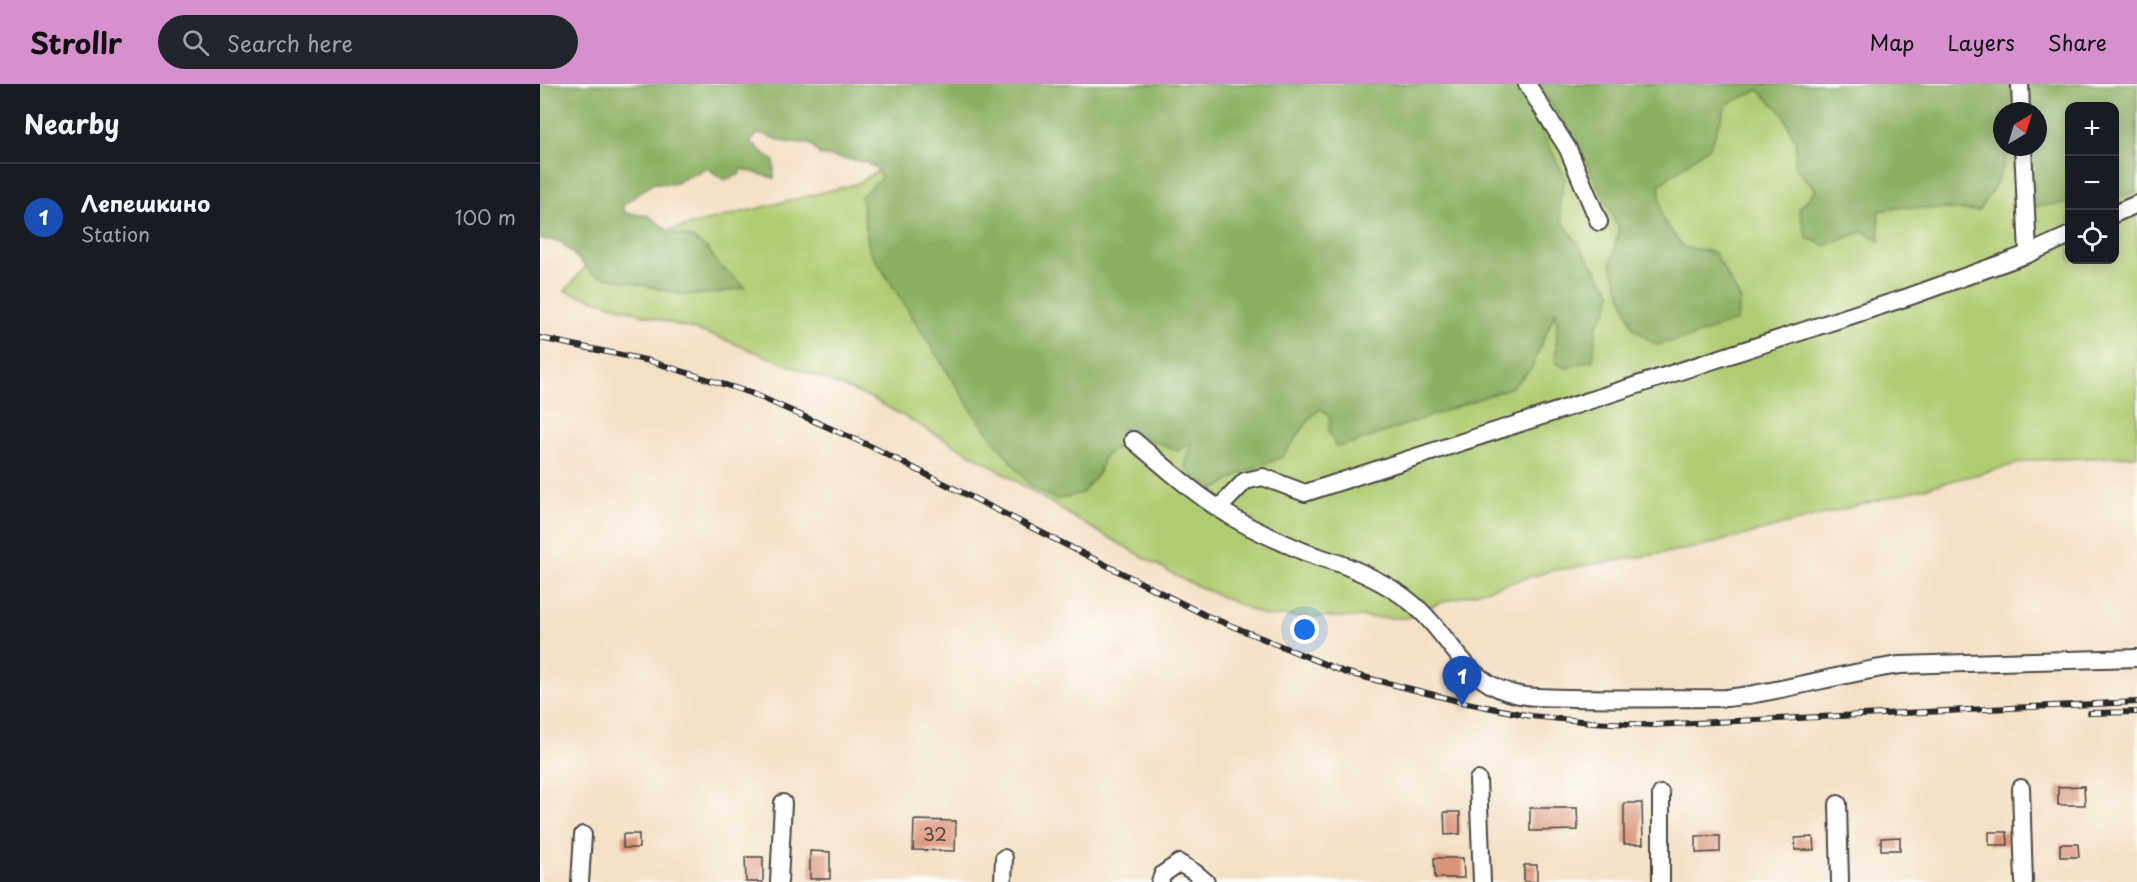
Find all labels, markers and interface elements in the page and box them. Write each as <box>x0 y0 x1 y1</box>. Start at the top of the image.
search box <box>158 15 578 69</box>
text: Strollr <box>30 21 122 64</box>
icon: search <box>179 26 212 59</box>
text: Search here <box>227 26 353 59</box>
text: Map <box>1870 26 1914 58</box>
text: Layers <box>1947 26 2015 58</box>
text: Share <box>2048 26 2107 58</box>
north arrow <box>1993 102 2047 156</box>
map controls <box>2065 102 2119 264</box>
button: + <box>2065 102 2119 156</box>
text: Nearby <box>24 104 119 143</box>
button: − <box>2065 156 2119 210</box>
text: Лепешкино <box>81 186 210 219</box>
text: 1 <box>39 202 48 232</box>
text: 100 m <box>455 202 516 232</box>
button: locate <box>2065 210 2119 264</box>
text: Station <box>81 219 150 249</box>
your location <box>1290 615 1319 644</box>
pin: 1 <box>1442 656 1482 706</box>
house number: 32 <box>923 820 947 847</box>

